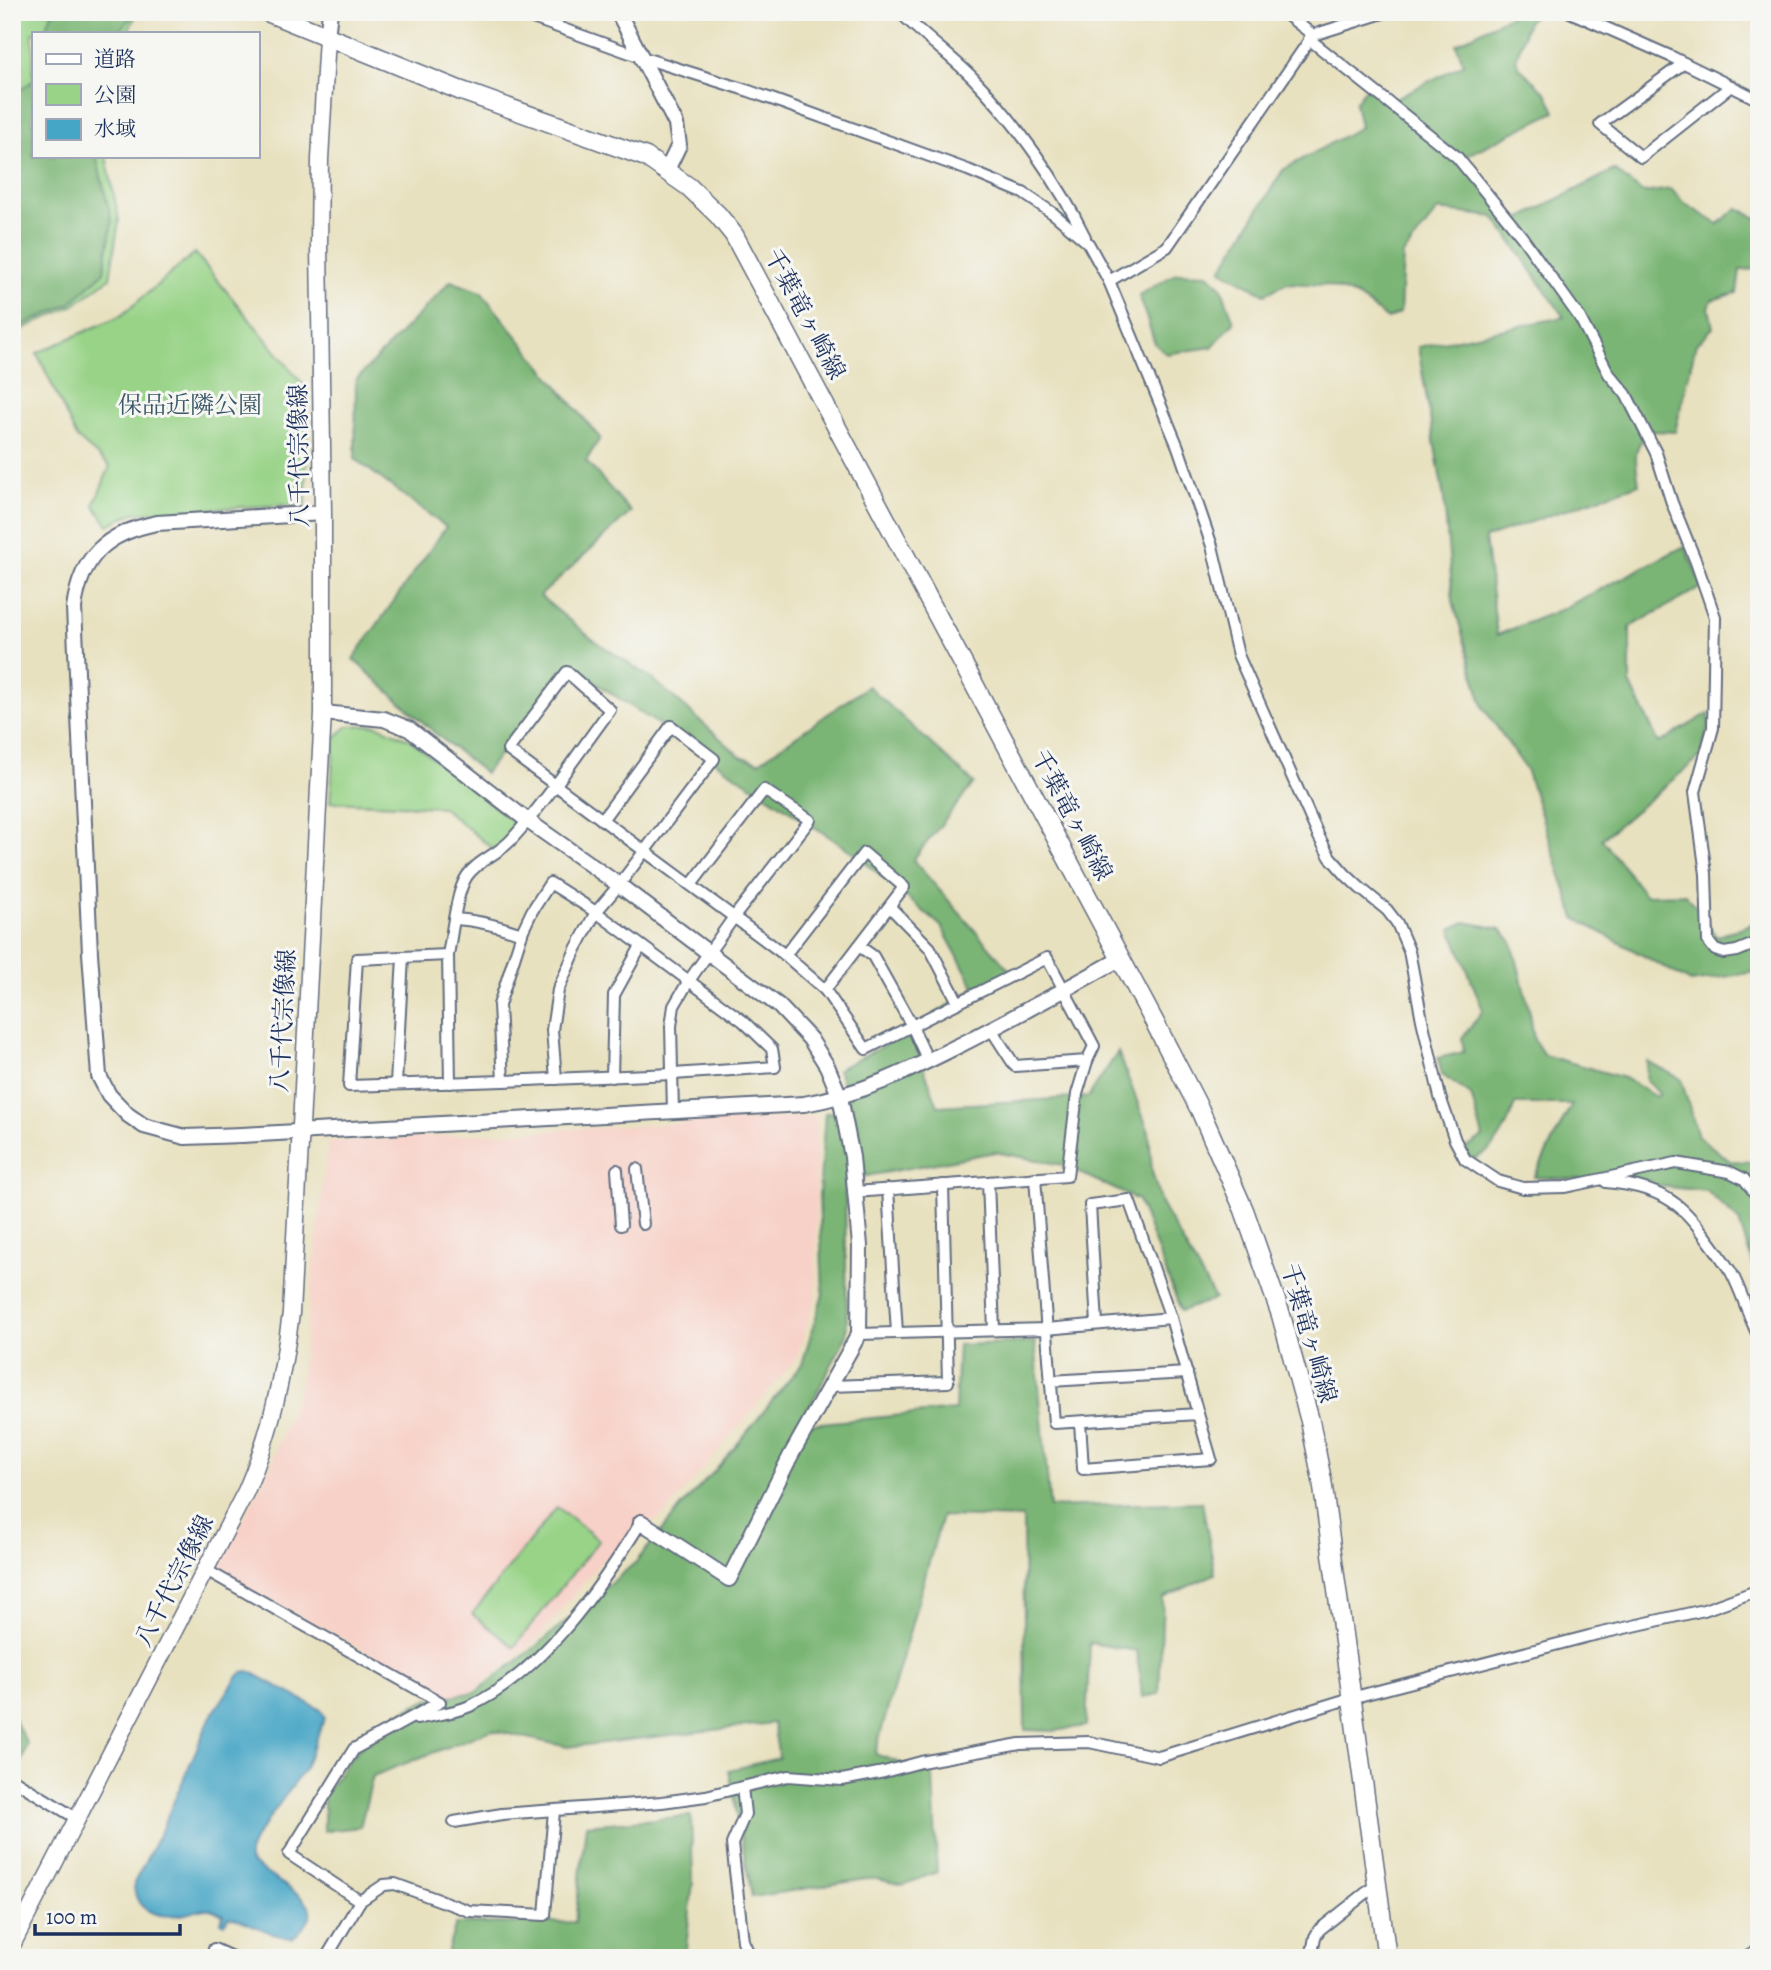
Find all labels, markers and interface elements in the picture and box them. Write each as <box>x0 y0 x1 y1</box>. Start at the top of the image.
legend <box>32 32 259 158</box>
text: 道路 <box>94 45 136 73</box>
text: 公園 <box>94 81 136 109</box>
text: 水域 <box>94 115 136 143</box>
street label: 千葉竜ヶ崎線 <box>757 243 853 385</box>
street label: 八千代宗像線 <box>282 384 316 528</box>
park label: 保品近隣公園 <box>118 389 262 421</box>
street label: 千葉竜ヶ崎線 <box>1024 744 1120 886</box>
street label: 八千代宗像線 <box>263 948 303 1094</box>
street label: 千葉竜ヶ崎線 <box>1274 1259 1344 1407</box>
street label: 八千代宗像線 <box>127 1510 221 1652</box>
scale bar <box>35 1893 180 1937</box>
text: 100 m <box>46 1903 97 1931</box>

